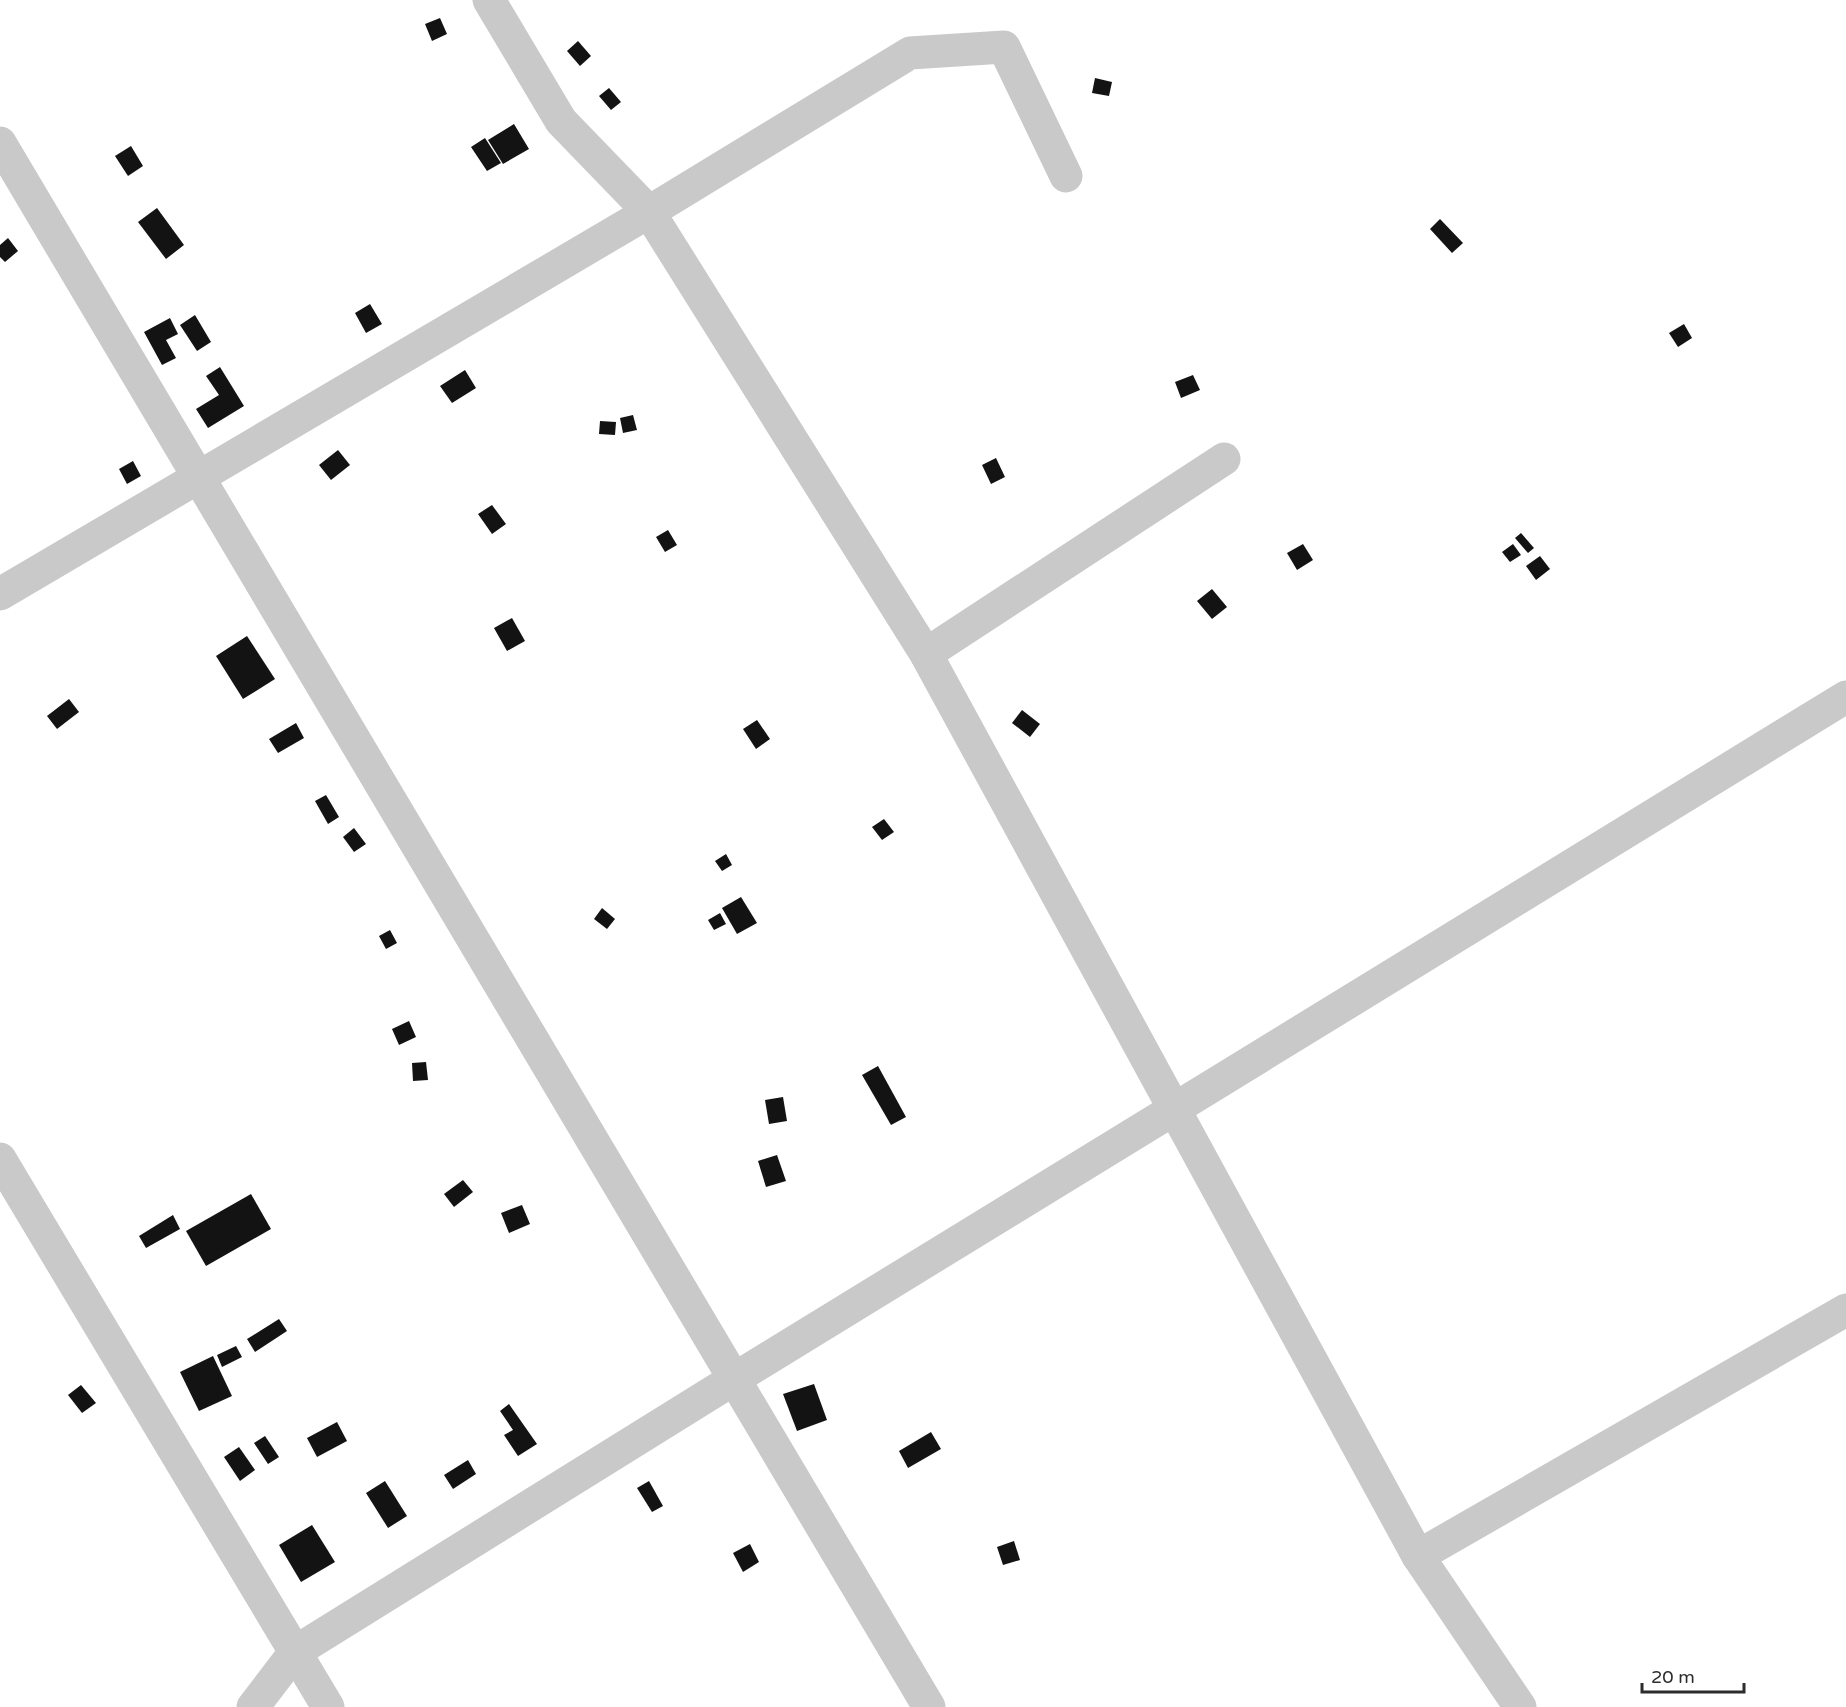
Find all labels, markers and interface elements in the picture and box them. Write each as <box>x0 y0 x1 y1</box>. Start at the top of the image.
scale bar <box>1642 1656 1744 1694</box>
text: 20 m <box>1651 1666 1695 1688</box>

